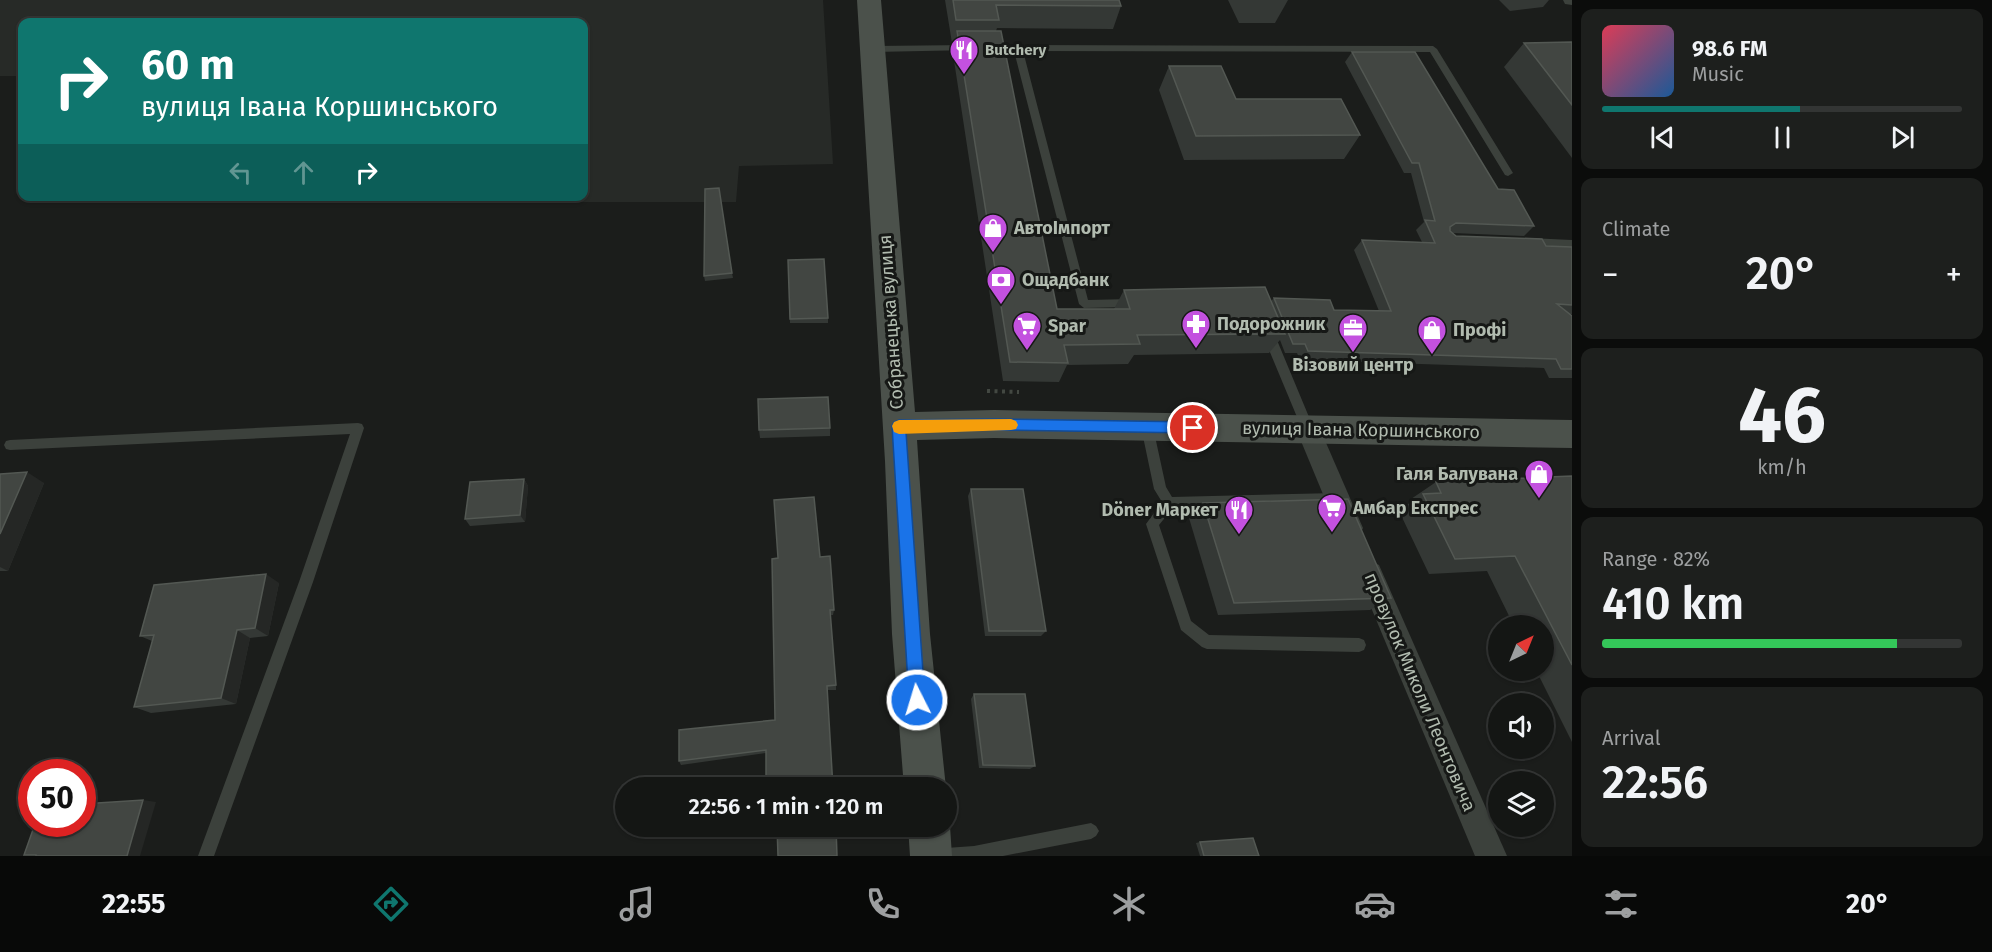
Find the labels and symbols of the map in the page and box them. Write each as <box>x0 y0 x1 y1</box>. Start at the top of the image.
restaurant icon: Butchery <box>948 34 980 76</box>
place label: Butchery <box>985 41 1046 59</box>
shop icon: АвтоІмпорт <box>977 212 1009 254</box>
place label: АвтоІмпорт <box>1013 217 1111 239</box>
street label: Собранецька вулиця <box>874 234 908 410</box>
bank icon: Ощадбанк <box>985 264 1017 306</box>
place label: Ощадбанк <box>1022 269 1109 291</box>
pharmacy icon: Подорожник <box>1180 308 1212 350</box>
supermarket icon: Spar <box>1011 310 1043 352</box>
office icon: Візовий центр <box>1337 312 1369 354</box>
place label: Подорожник <box>1217 313 1326 335</box>
shop icon: Профі <box>1416 314 1448 356</box>
place label: Spar <box>1048 315 1087 337</box>
place label: Профі <box>1453 319 1506 341</box>
place label: Візовий центр <box>1292 354 1414 376</box>
pin <box>1167 402 1218 453</box>
street label: вулиця Івана Коршинського <box>1242 417 1480 443</box>
shop icon: Галя Балувана <box>1523 458 1555 500</box>
place label: Галя Балувана <box>1396 463 1518 485</box>
supermarket icon: Амбар Експрес <box>1316 492 1348 534</box>
restaurant icon: Döner Маркет <box>1223 494 1255 536</box>
place label: Амбар Експрес <box>1352 497 1478 519</box>
place label: Döner Маркет <box>1102 499 1219 521</box>
street label: провулок Миколи Леонтовича <box>1360 569 1480 815</box>
north arrow <box>1488 615 1554 681</box>
position arrow <box>885 668 949 732</box>
speed limit sign: 50 <box>18 759 96 837</box>

